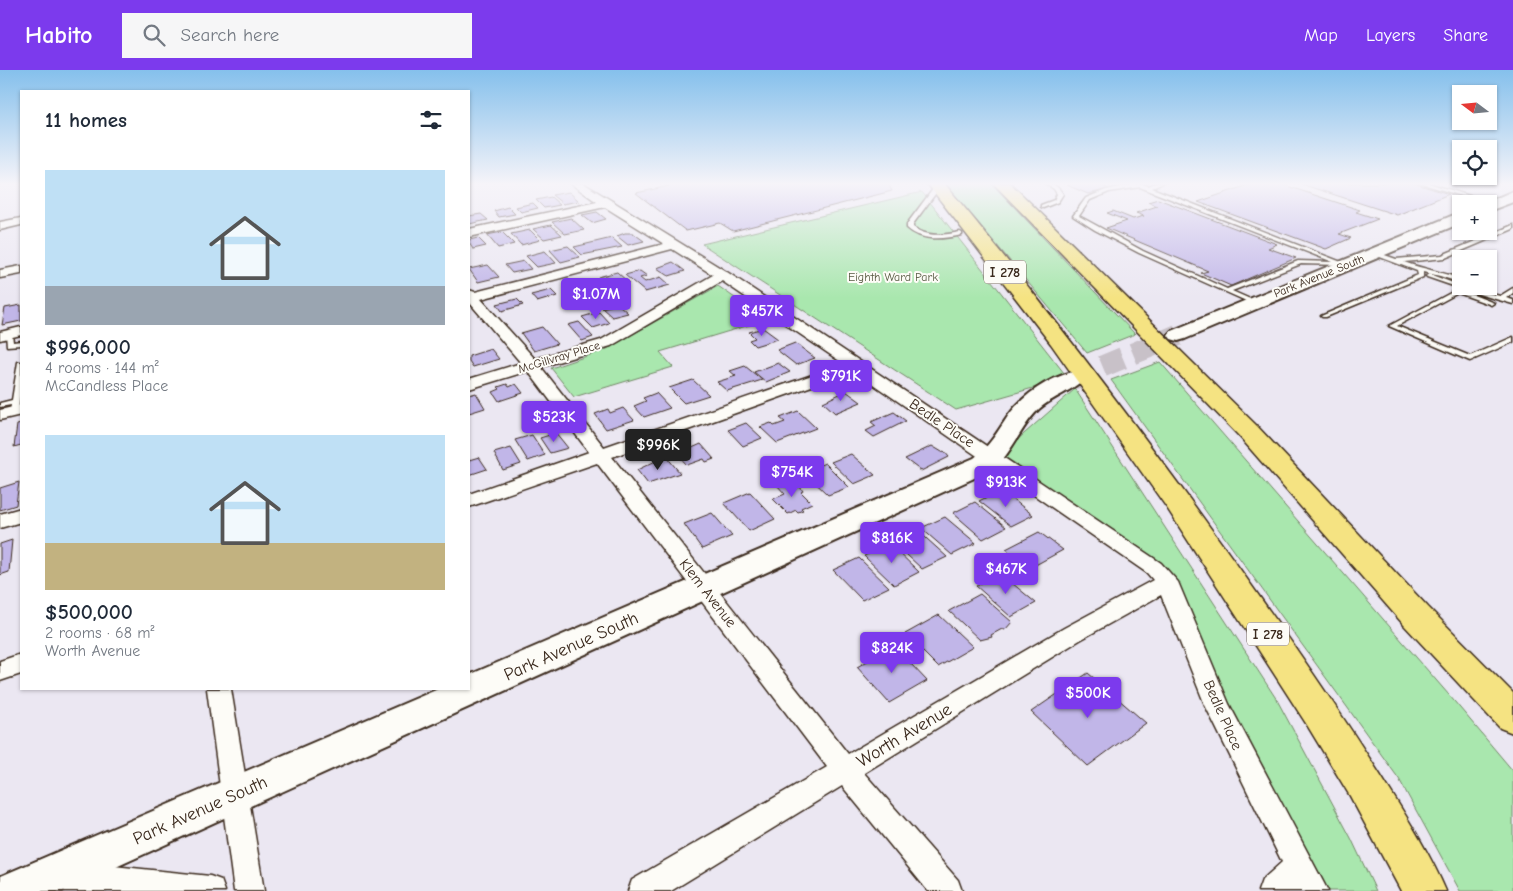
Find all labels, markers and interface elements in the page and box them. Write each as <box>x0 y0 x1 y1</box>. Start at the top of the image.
search box <box>122 13 472 58</box>
text: Habito <box>25 21 92 49</box>
icon: search <box>140 21 168 49</box>
text: Search here <box>180 24 279 46</box>
text: Map <box>1304 25 1338 46</box>
text: Layers <box>1366 25 1415 46</box>
text: Share <box>1443 25 1488 46</box>
north arrow <box>1452 85 1498 130</box>
map controls <box>1452 85 1497 295</box>
icon: filters <box>417 106 445 134</box>
text: 11 homes <box>45 108 127 132</box>
button: locate <box>1452 140 1497 185</box>
button: + <box>1452 195 1497 240</box>
icon: home <box>200 203 290 293</box>
button: − <box>1452 250 1497 295</box>
street label: Park Avenue South <box>1272 251 1366 301</box>
road number: I 278 <box>984 260 1026 283</box>
park label: Eighth Ward Park <box>848 270 938 284</box>
pin: $1.07M <box>555 278 637 320</box>
text: $1.07M <box>572 285 620 303</box>
pin: $457K <box>727 294 797 337</box>
text: $457K <box>741 302 783 320</box>
text: $996,000 <box>45 335 131 359</box>
street label: McGillvray Place <box>516 338 602 376</box>
text: 4 rooms · 144 m² <box>45 359 159 377</box>
pin: $791K <box>806 360 876 402</box>
text: $791K <box>821 367 861 385</box>
text: McCandless Place <box>45 377 168 395</box>
street label: Bedle Place <box>906 395 978 452</box>
pin: $523K <box>519 400 589 443</box>
text: $523K <box>533 408 576 426</box>
pin: $996K <box>623 428 693 471</box>
text: $996K <box>636 436 680 454</box>
pin: $754K <box>757 456 827 498</box>
text: $754K <box>771 463 813 481</box>
pin: $913K <box>971 466 1041 508</box>
icon: home <box>200 468 290 558</box>
text: $913K <box>985 473 1027 491</box>
pin: $816K <box>857 522 927 564</box>
text: $816K <box>871 529 913 547</box>
pin: $467K <box>971 552 1041 595</box>
street label: Klem Avenue <box>676 555 741 631</box>
text: $467K <box>985 560 1027 578</box>
text: $500,000 <box>45 600 133 624</box>
street label: Park Avenue South <box>501 607 642 685</box>
road number: I 278 <box>1247 622 1289 646</box>
text: 2 rooms · 68 m² <box>45 624 155 642</box>
pin: $824K <box>857 632 927 674</box>
text: $824K <box>871 639 913 657</box>
text: Worth Avenue <box>45 642 140 660</box>
pin: $500K <box>1053 676 1123 719</box>
street label: Bedle Place <box>1200 677 1247 753</box>
text: $500K <box>1065 684 1111 702</box>
street label: Worth Avenue <box>853 699 956 772</box>
street label: Park Avenue South <box>130 771 271 849</box>

